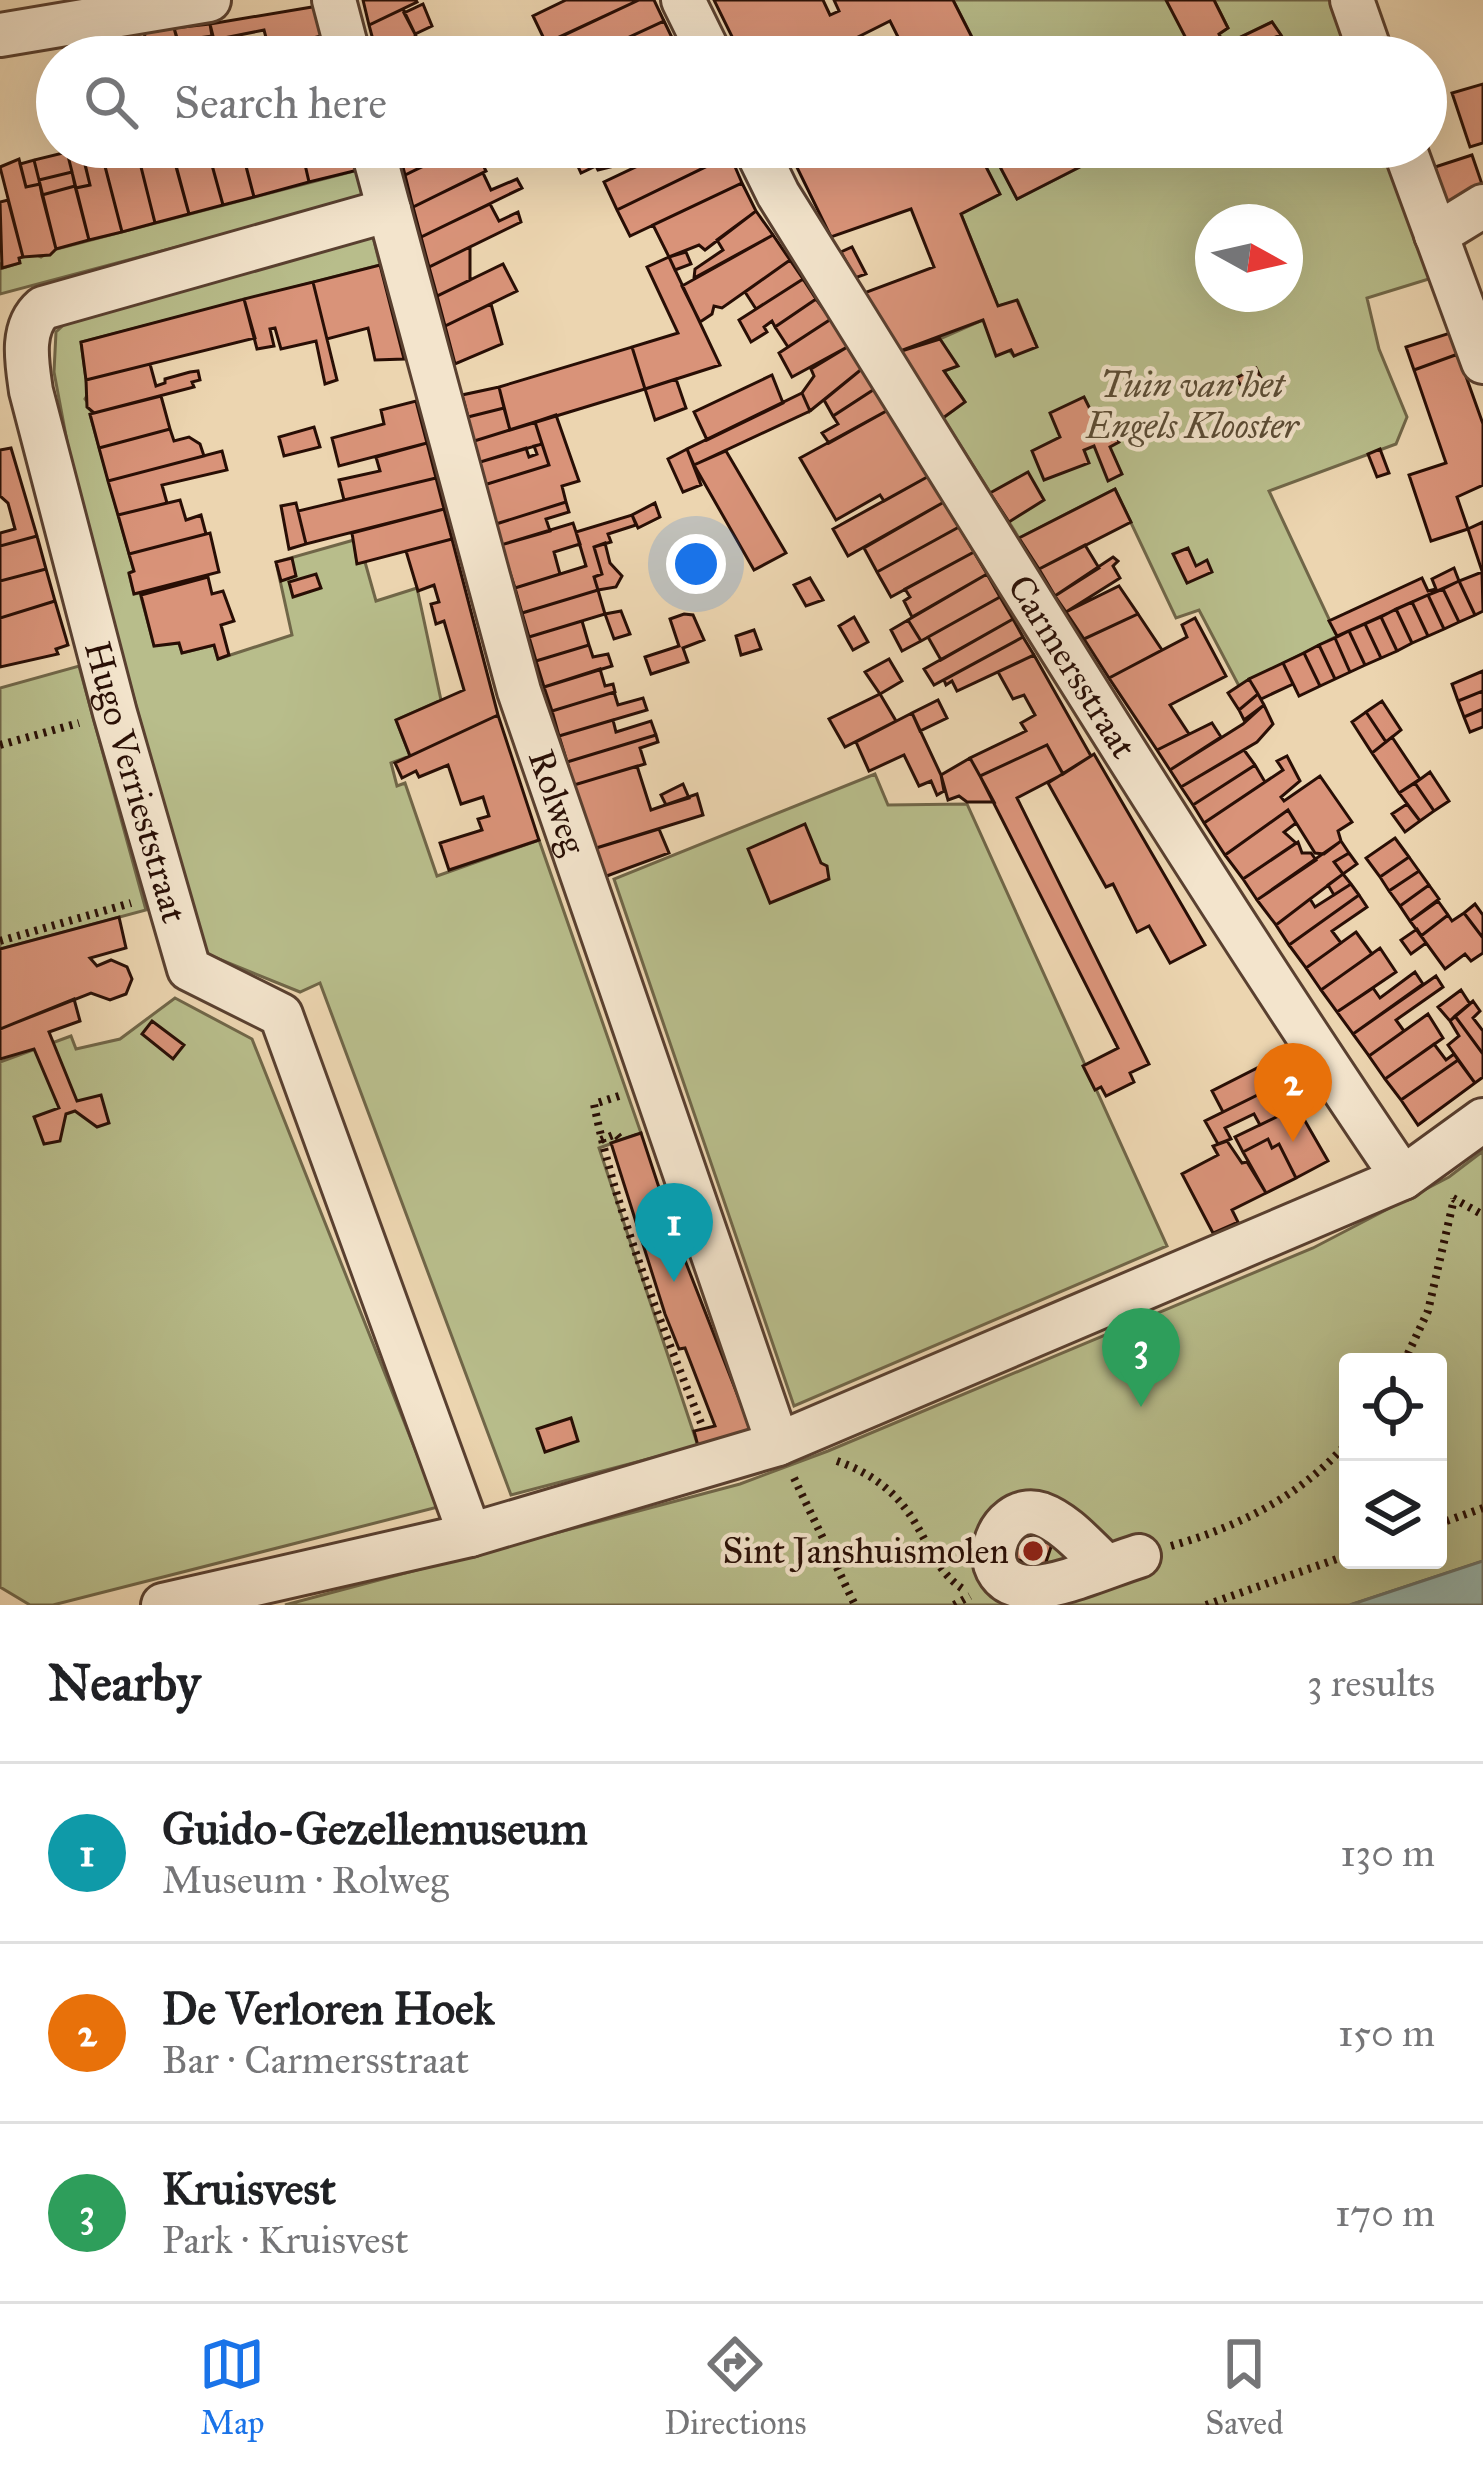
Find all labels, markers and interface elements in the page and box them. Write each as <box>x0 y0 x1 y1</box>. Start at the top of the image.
search box <box>36 36 1447 168</box>
icon: search <box>78 69 144 135</box>
text: Search here <box>174 75 387 130</box>
north arrow <box>1195 204 1303 312</box>
park label: Tuin van het Engels Klooster <box>1084 363 1300 448</box>
your location <box>666 534 726 594</box>
street label: Carmersstraat <box>998 567 1146 767</box>
street label: Hugo Verrieststraat <box>75 636 197 928</box>
street label: Rolweg <box>519 744 596 860</box>
pin: 2 <box>1254 1043 1332 1142</box>
pin: 1 <box>635 1183 713 1282</box>
pin: 3 <box>1102 1308 1180 1407</box>
map controls <box>1339 1353 1447 1569</box>
button: locate <box>1339 1353 1447 1461</box>
button: layers <box>1339 1461 1447 1569</box>
place label: Sint Janshuismolen <box>723 1529 1009 1573</box>
marker: Sint Janshuismolen <box>1020 1538 1046 1564</box>
text: Nearby <box>48 1652 200 1714</box>
text: 3 results <box>1307 1659 1435 1707</box>
text: Guido-Gezellemuseum <box>162 1801 588 1856</box>
text: 1 <box>79 1829 95 1877</box>
text: 130 m <box>1340 1829 1435 1877</box>
text: Museum · Rolweg <box>162 1856 449 1904</box>
text: De Verloren Hoek <box>162 1981 495 2036</box>
text: 2 <box>77 2009 97 2057</box>
text: 150 m <box>1338 2009 1435 2057</box>
text: Bar · Carmersstraat <box>162 2036 469 2084</box>
text: Kruisvest <box>162 2161 336 2216</box>
text: 3 <box>79 2189 95 2237</box>
text: 170 m <box>1335 2189 1435 2237</box>
text: Park · Kruisvest <box>162 2216 409 2264</box>
tab: Map <box>199 2331 265 2443</box>
tab: Directions <box>664 2331 806 2443</box>
tab: Saved <box>1205 2331 1284 2443</box>

